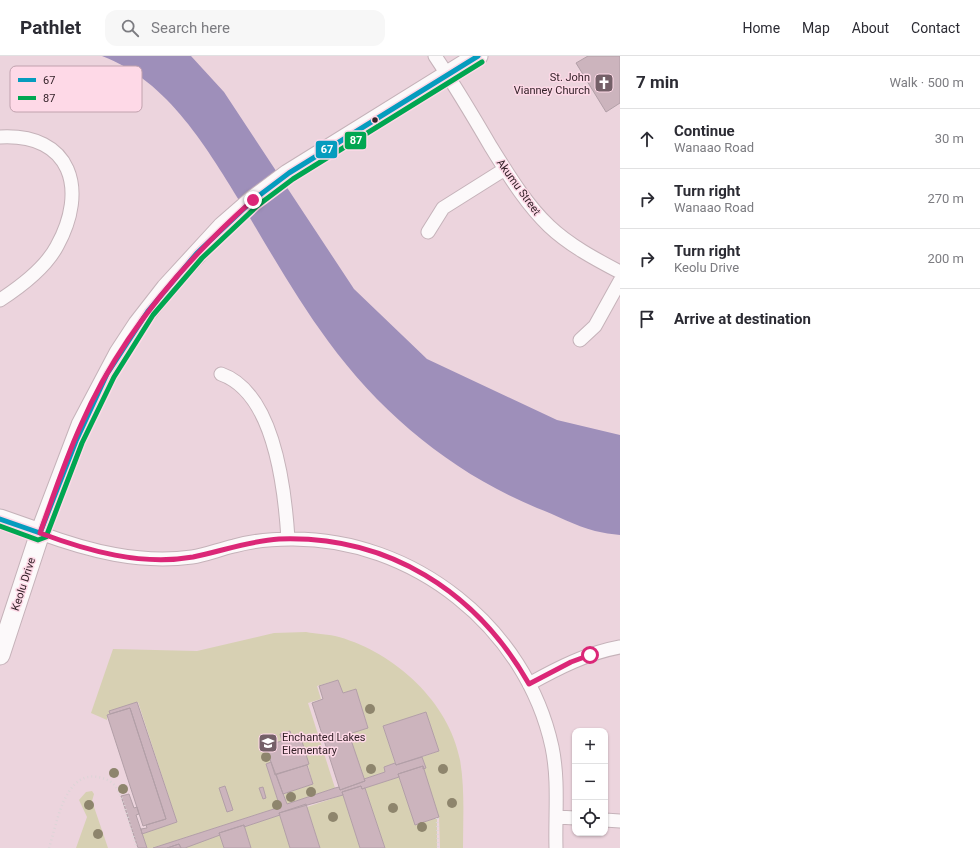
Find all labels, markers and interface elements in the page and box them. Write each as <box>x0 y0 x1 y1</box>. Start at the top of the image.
search box <box>105 10 385 46</box>
text: Pathlet <box>20 16 81 39</box>
icon: search <box>119 17 141 39</box>
text: Search here <box>151 19 230 37</box>
text: Home <box>742 20 780 36</box>
text: Map <box>802 20 830 36</box>
text: About <box>852 20 889 36</box>
text: Contact <box>911 20 960 36</box>
legend <box>10 66 142 112</box>
place label: St. John Vianney Church <box>514 71 590 97</box>
church icon: St. John Vianney Church <box>593 72 615 94</box>
text: 7 min <box>636 72 679 92</box>
text: 67 <box>43 74 55 87</box>
text: Walk · 500 m <box>889 75 964 90</box>
text: 87 <box>43 92 55 105</box>
unlabelled marker <box>370 115 380 125</box>
text: Continue <box>674 122 735 140</box>
icon: ahead <box>636 128 658 150</box>
line badge: 87 <box>344 131 367 150</box>
text: 30 m <box>935 131 964 146</box>
text: 87 <box>350 134 362 147</box>
line badge: 67 <box>315 140 338 159</box>
text: Wanaao Road <box>674 140 754 155</box>
text: 67 <box>321 143 333 156</box>
street label: Akumu Street <box>494 157 544 218</box>
text: Turn right <box>674 182 740 200</box>
icon: right <box>636 188 658 210</box>
route end <box>244 191 262 209</box>
text: 270 m <box>927 191 964 206</box>
text: Wanaao Road <box>674 200 754 215</box>
text: Turn right <box>674 242 740 260</box>
icon: right <box>636 248 658 270</box>
text: 200 m <box>927 251 964 266</box>
text: Keolu Drive <box>674 260 739 275</box>
icon: arrive <box>636 308 658 330</box>
text: Arrive at destination <box>674 310 811 328</box>
street label: Keolu Drive <box>9 556 38 612</box>
route start <box>581 646 599 664</box>
map controls <box>572 728 608 836</box>
button: + <box>572 728 608 764</box>
place label: Enchanted Lakes Elementary <box>282 731 366 757</box>
school or university icon: Enchanted Lakes Elementary <box>257 732 279 754</box>
button: − <box>572 764 608 800</box>
button: locate <box>572 800 608 836</box>

